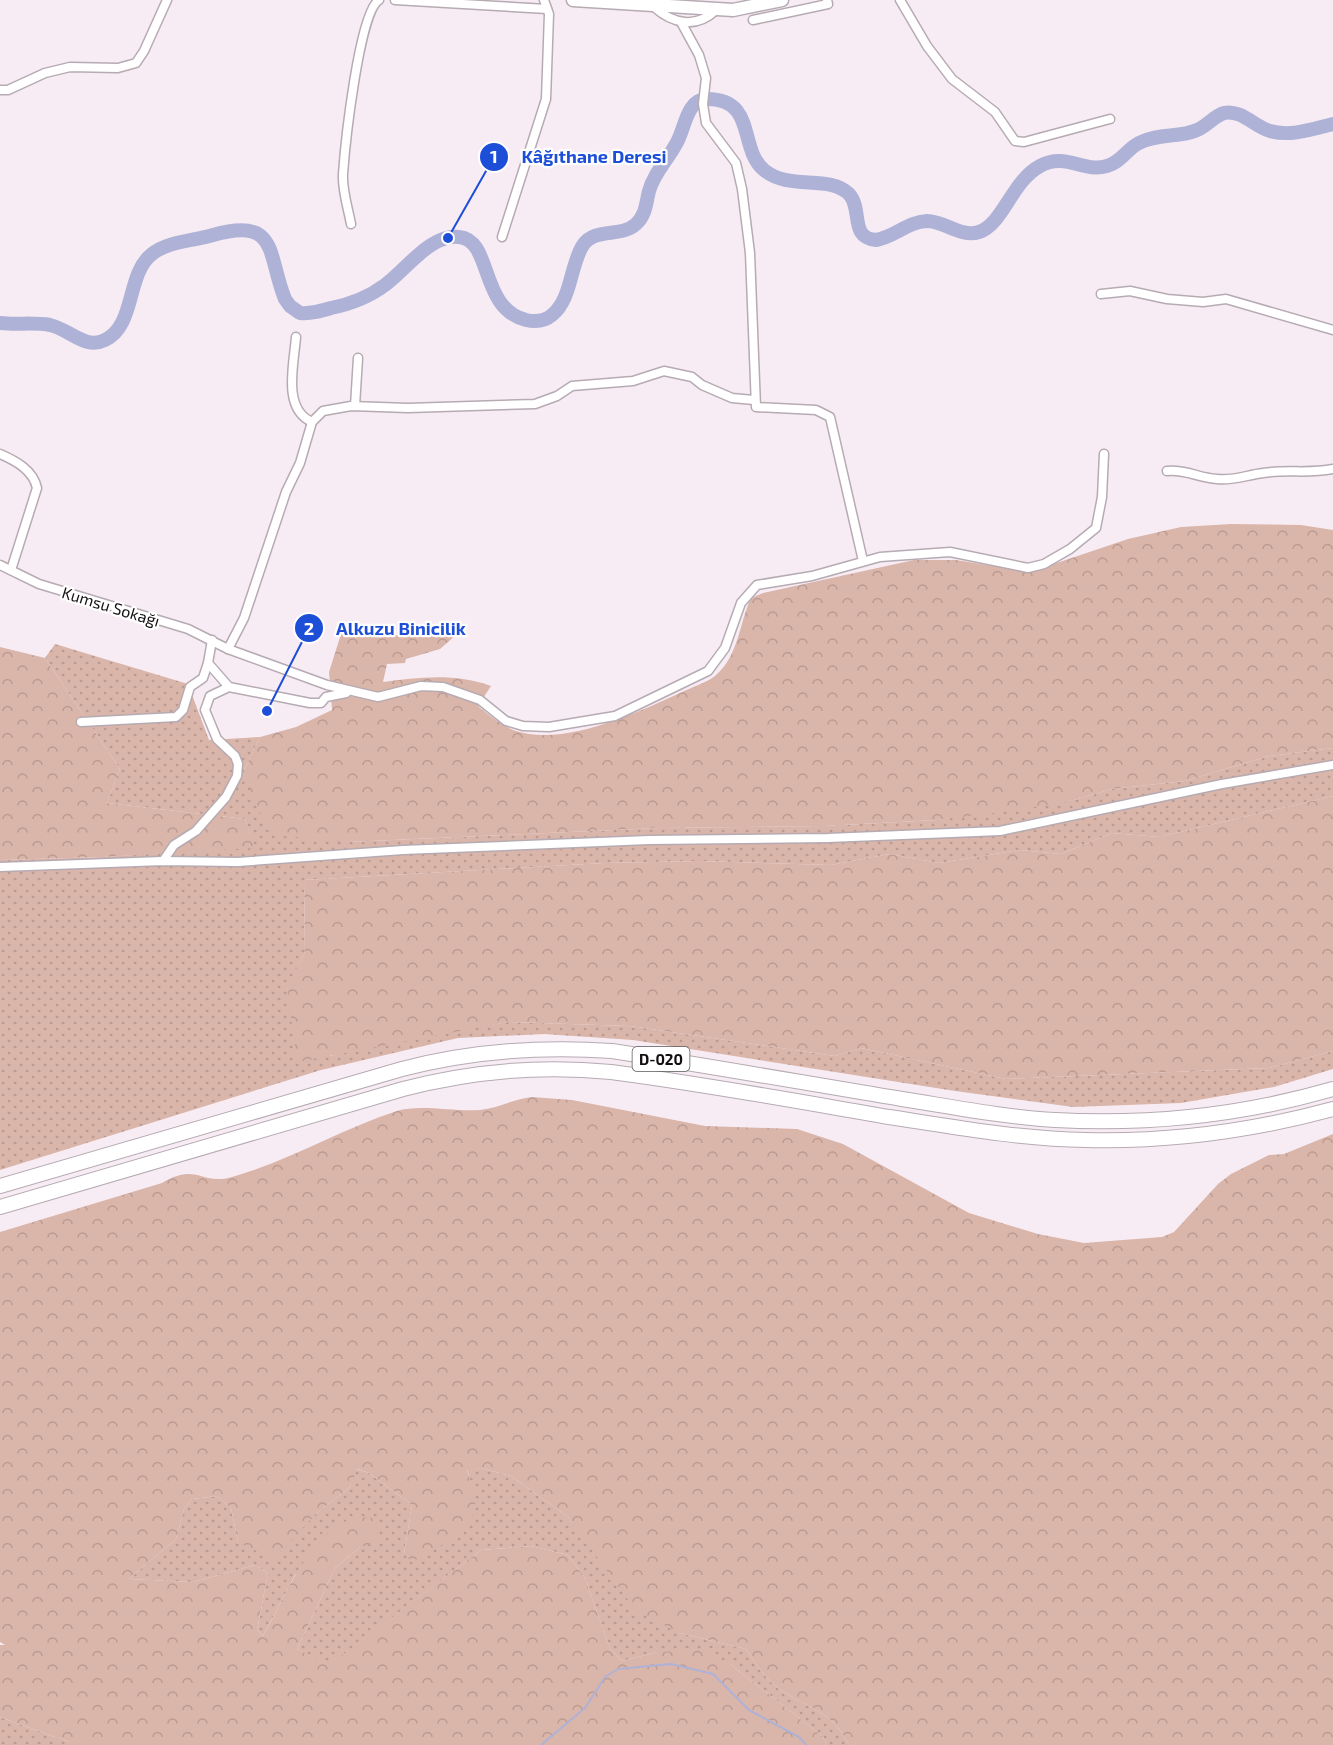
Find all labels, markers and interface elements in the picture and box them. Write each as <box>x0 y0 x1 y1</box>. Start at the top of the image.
callout: Kâğıthane Deresi <box>479 139 678 175</box>
text: 1 <box>490 145 498 167</box>
text: Kâğıthane Deresi <box>521 145 667 167</box>
street label: Kumsu Sokağı <box>60 582 162 630</box>
callout: Alkuzu Binicilik <box>294 610 478 646</box>
text: 2 <box>304 617 314 639</box>
text: Alkuzu Binicilik <box>336 617 466 639</box>
road number: D-020 <box>632 1047 690 1071</box>

